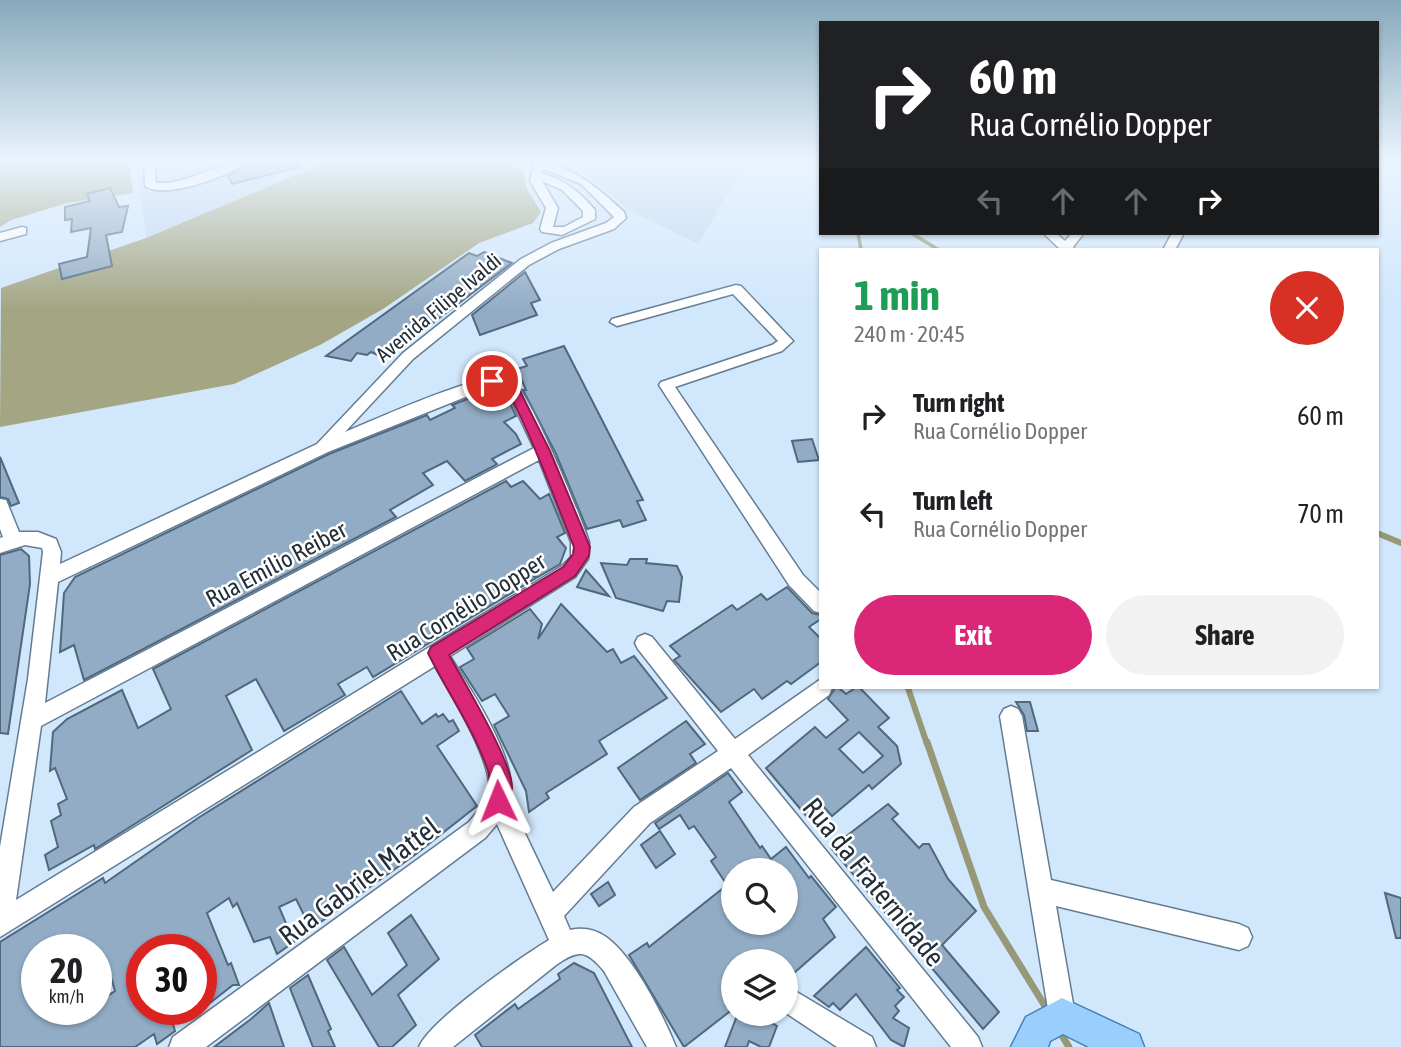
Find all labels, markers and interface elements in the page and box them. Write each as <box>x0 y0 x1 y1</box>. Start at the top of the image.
text: 60 m <box>969 48 1057 104</box>
icon: right <box>854 49 945 140</box>
text: Rua Cornélio Dopper <box>969 106 1211 143</box>
icon: left <box>971 182 1009 220</box>
icon: ahead <box>1044 182 1082 220</box>
icon: ahead <box>1117 182 1155 220</box>
icon: right <box>1190 182 1228 220</box>
street label: Avenida Filipe Ivaldi <box>371 248 505 366</box>
text: 1 min <box>854 271 940 319</box>
button: close <box>1270 271 1344 345</box>
text: 240 m · 20:45 <box>854 321 965 347</box>
pin <box>462 351 522 411</box>
icon: arrive <box>473 362 511 400</box>
text: Turn right <box>913 388 1004 418</box>
icon: right <box>854 397 892 435</box>
text: 60 m <box>1297 401 1344 431</box>
text: Rua Cornélio Dopper <box>913 418 1087 444</box>
text: Turn left <box>913 486 993 516</box>
icon: left <box>854 495 892 533</box>
text: 70 m <box>1297 499 1344 529</box>
street label: Rua Emílio Reiber <box>201 515 352 612</box>
text: Rua Cornélio Dopper <box>913 516 1087 542</box>
street label: Rua Cornélio Dopper <box>382 547 551 667</box>
button: Exit <box>854 595 1092 675</box>
button: Share <box>1106 595 1344 675</box>
position arrow <box>461 764 535 838</box>
street label: Rua da Fraternidade <box>796 791 952 973</box>
street label: Rua Gabriel Mattel <box>273 810 446 952</box>
map controls <box>721 858 798 1026</box>
button: search <box>721 858 798 935</box>
speed limit sign: 30 <box>126 934 217 1025</box>
button: layers <box>721 949 798 1026</box>
text: 20 <box>50 950 83 990</box>
text: km/h <box>49 986 84 1007</box>

